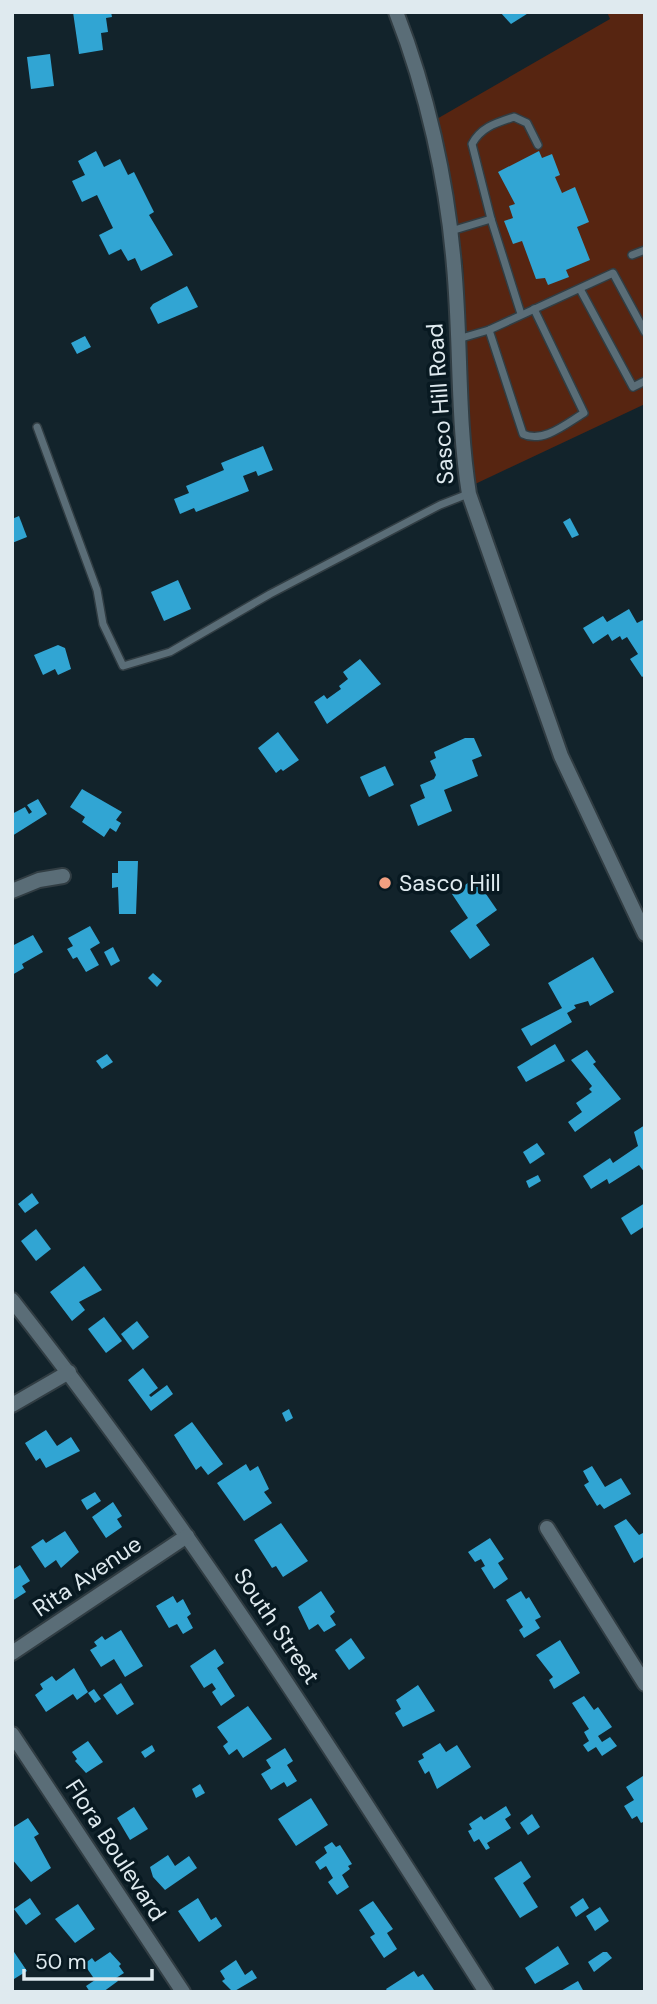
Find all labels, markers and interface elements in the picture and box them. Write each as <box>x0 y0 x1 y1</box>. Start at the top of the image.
street label: Sasco Hill Road <box>419 322 461 486</box>
place label: Sasco Hill <box>399 868 501 898</box>
marker: Sasco Hill <box>377 875 393 891</box>
street label: Rita Avenue <box>27 1529 147 1623</box>
street label: South Street <box>227 1562 327 1690</box>
street label: Flora Boulevard <box>59 1773 173 1927</box>
scale bar <box>24 1938 152 1982</box>
text: 50 m <box>35 1948 86 1976</box>

